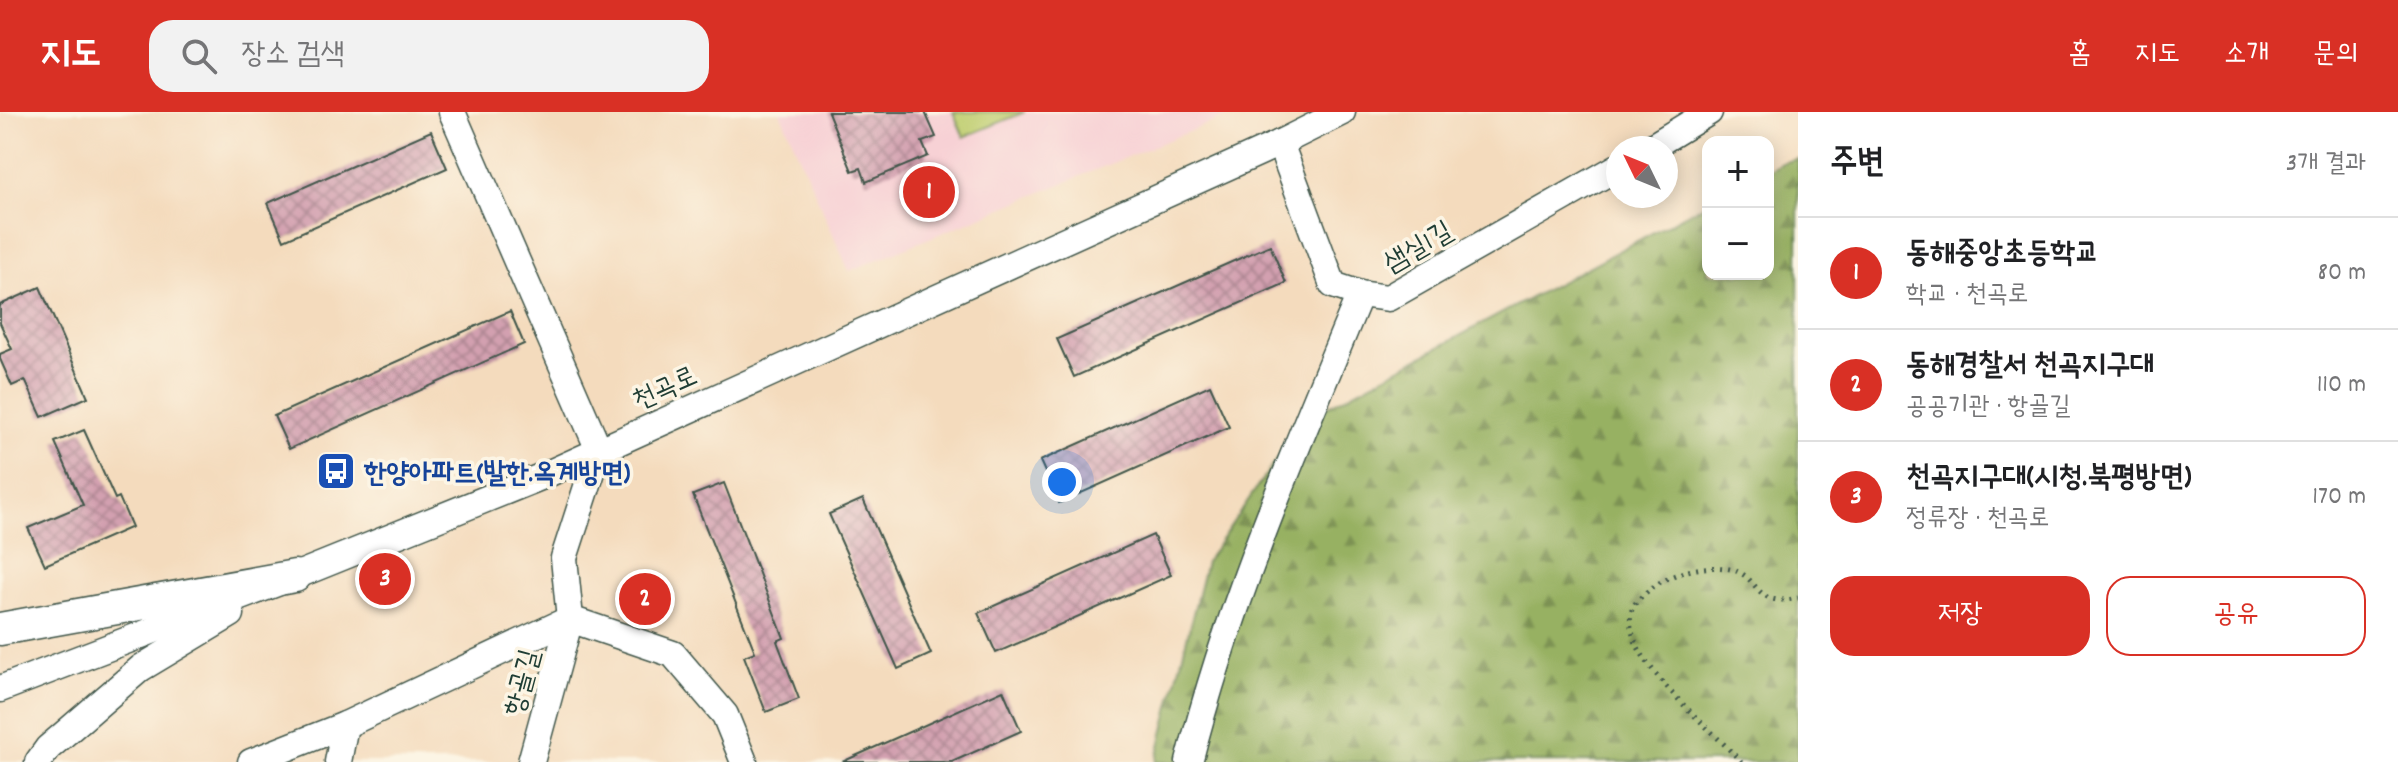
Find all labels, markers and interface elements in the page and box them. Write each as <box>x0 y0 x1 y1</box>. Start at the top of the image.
search box <box>149 20 709 92</box>
text: 지도 <box>40 29 101 84</box>
icon: search <box>177 34 221 78</box>
text: 장소 검색 <box>241 35 345 78</box>
text: 홈 <box>2068 36 2091 76</box>
text: 지도 <box>2135 36 2180 76</box>
text: 소개 <box>2224 36 2269 76</box>
text: 문의 <box>2313 36 2358 76</box>
north arrow <box>1606 136 1678 208</box>
map controls <box>1702 136 1774 280</box>
button: + <box>1702 136 1774 208</box>
text: 주변 <box>1830 140 1885 189</box>
text: 3개 결과 <box>2286 146 2366 183</box>
pin: 1 <box>903 162 955 222</box>
button: − <box>1702 208 1774 280</box>
street label: 샘실1길 <box>1378 214 1461 285</box>
text: 동해중앙초등학교 <box>1906 234 2099 277</box>
text: 1 <box>1853 255 1859 292</box>
text: 80 m <box>2318 255 2366 292</box>
text: 학교 · 천곡로 <box>1906 277 2028 314</box>
text: 동해경찰서 천곡지구대 <box>1906 346 2154 389</box>
street label: 천곡로 <box>627 359 705 423</box>
text: 2 <box>1850 367 1862 404</box>
text: 110 m <box>2317 367 2366 404</box>
text: 공공기관 · 항골길 <box>1906 389 2070 426</box>
bus stop icon: 한양아파트(발한.옥계방면) <box>315 450 357 492</box>
place label: 한양아파트(발한.옥계방면) <box>363 456 631 496</box>
text: 천곡지구대(시청.북평방면) <box>1906 458 2192 501</box>
your location <box>1042 462 1082 502</box>
text: 3 <box>1850 479 1862 516</box>
text: 170 m <box>2312 479 2366 516</box>
text: 정류장 · 천곡로 <box>1906 501 2049 538</box>
pin: 3 <box>359 549 411 609</box>
pin: 2 <box>619 569 671 629</box>
button: 저장 <box>1830 576 2090 656</box>
button: 공유 <box>2106 576 2366 656</box>
street label: 항골길 <box>497 645 553 721</box>

